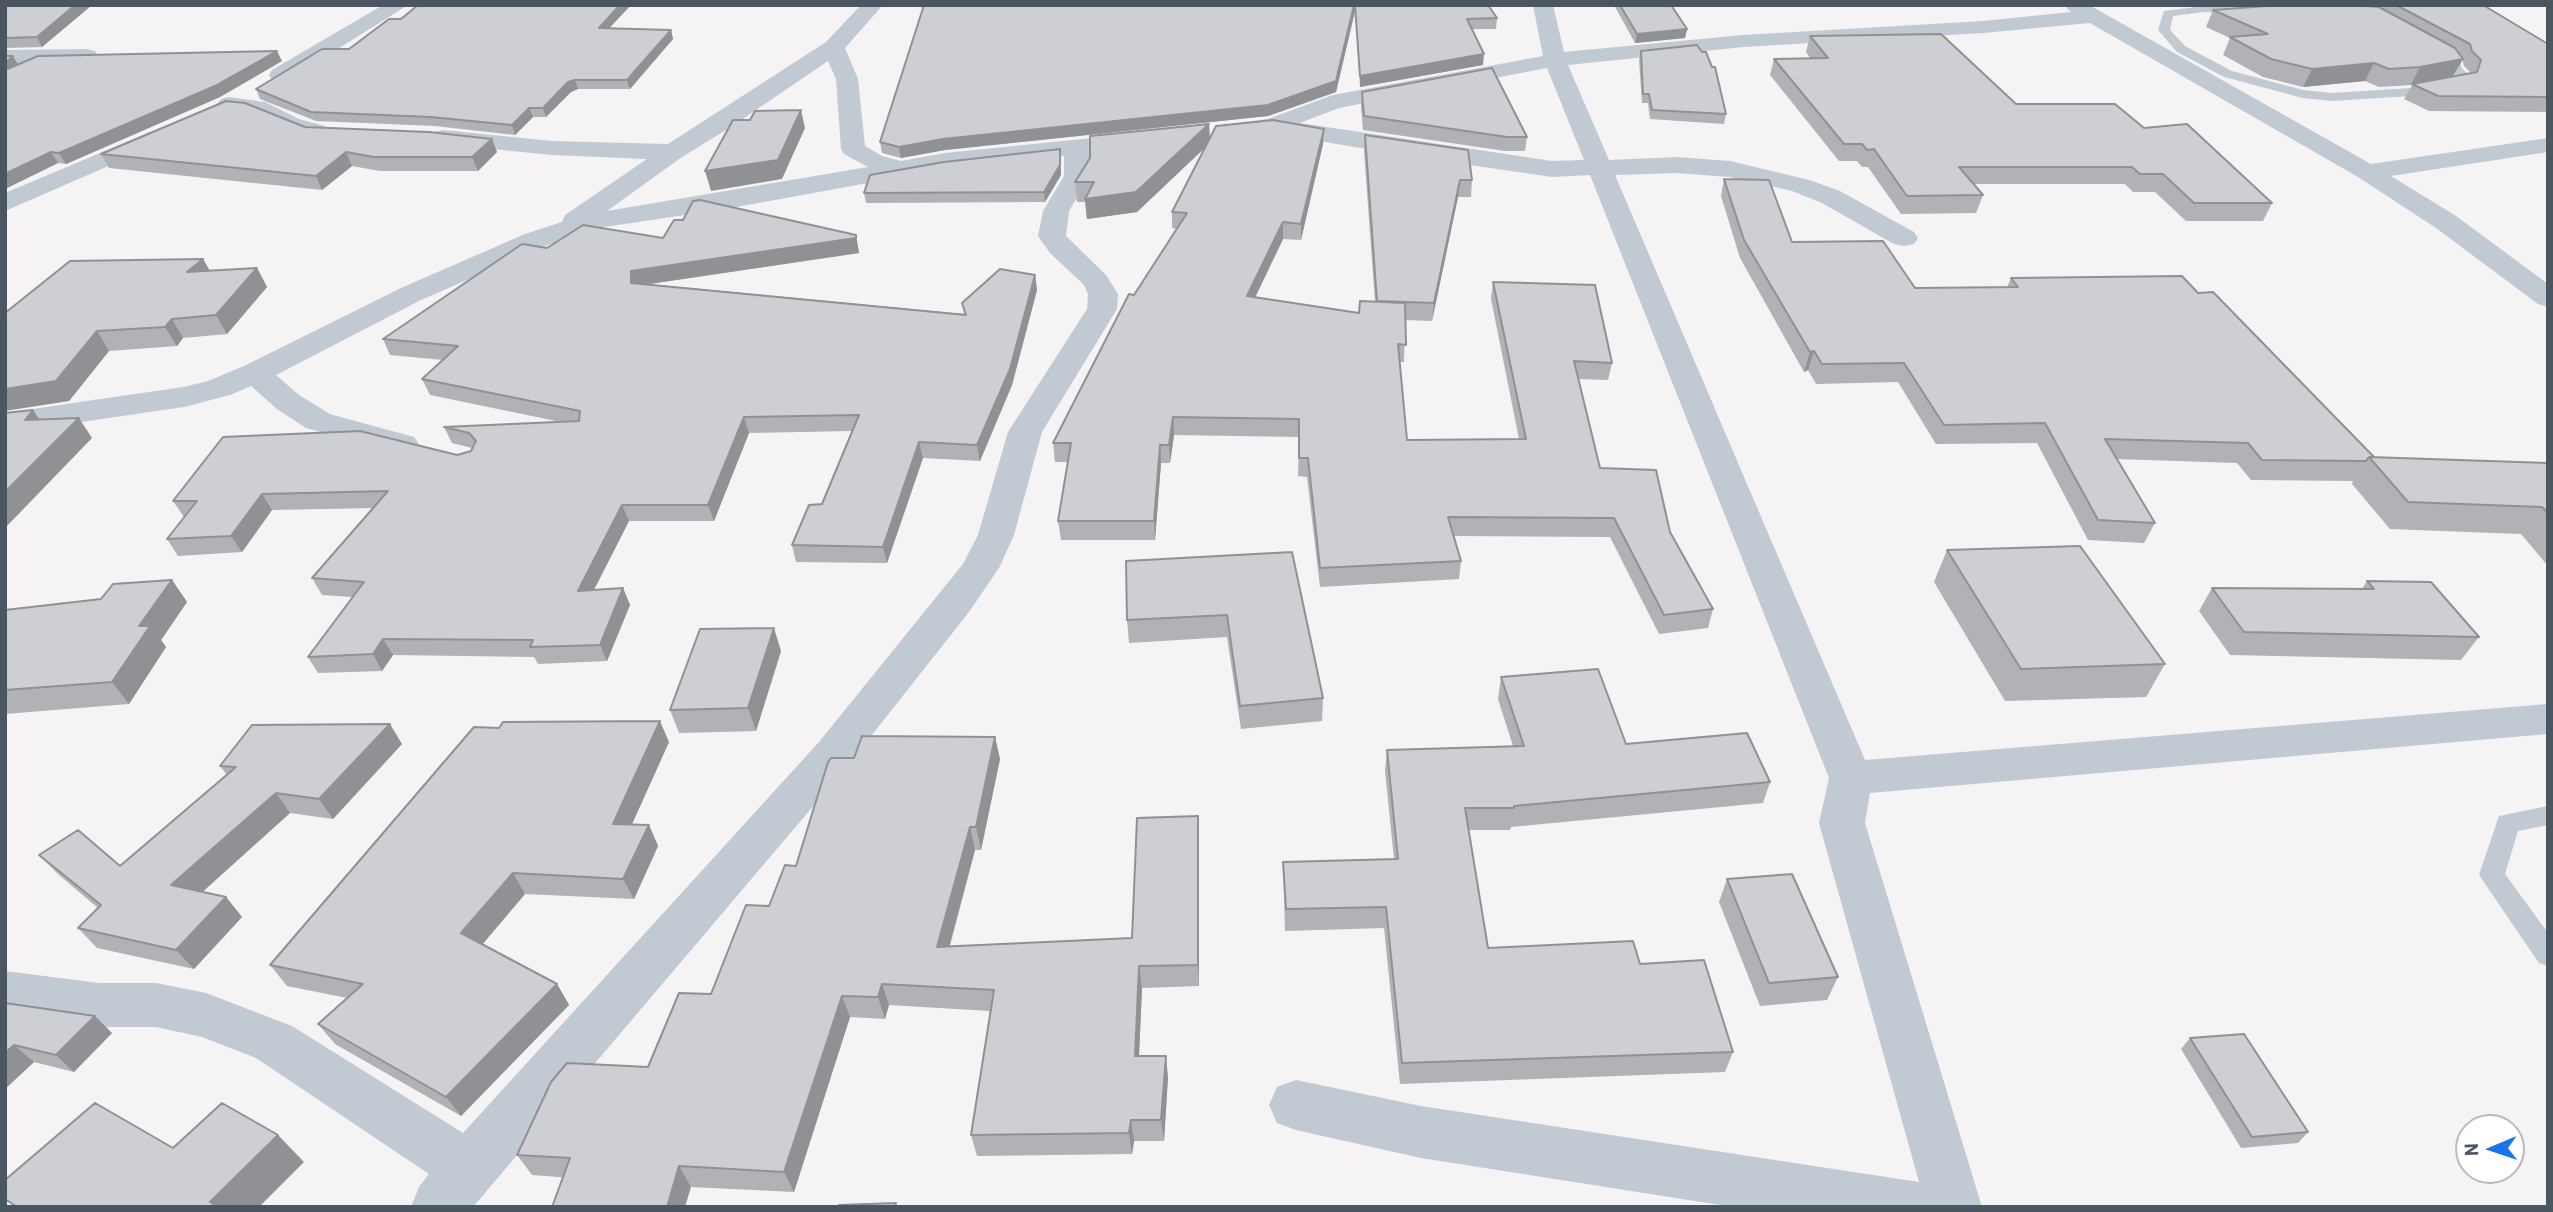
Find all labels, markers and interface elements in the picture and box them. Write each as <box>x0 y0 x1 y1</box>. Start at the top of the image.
north arrow <box>2455 1114 2525 1184</box>
text: N <box>2459 1143 2482 1156</box>

